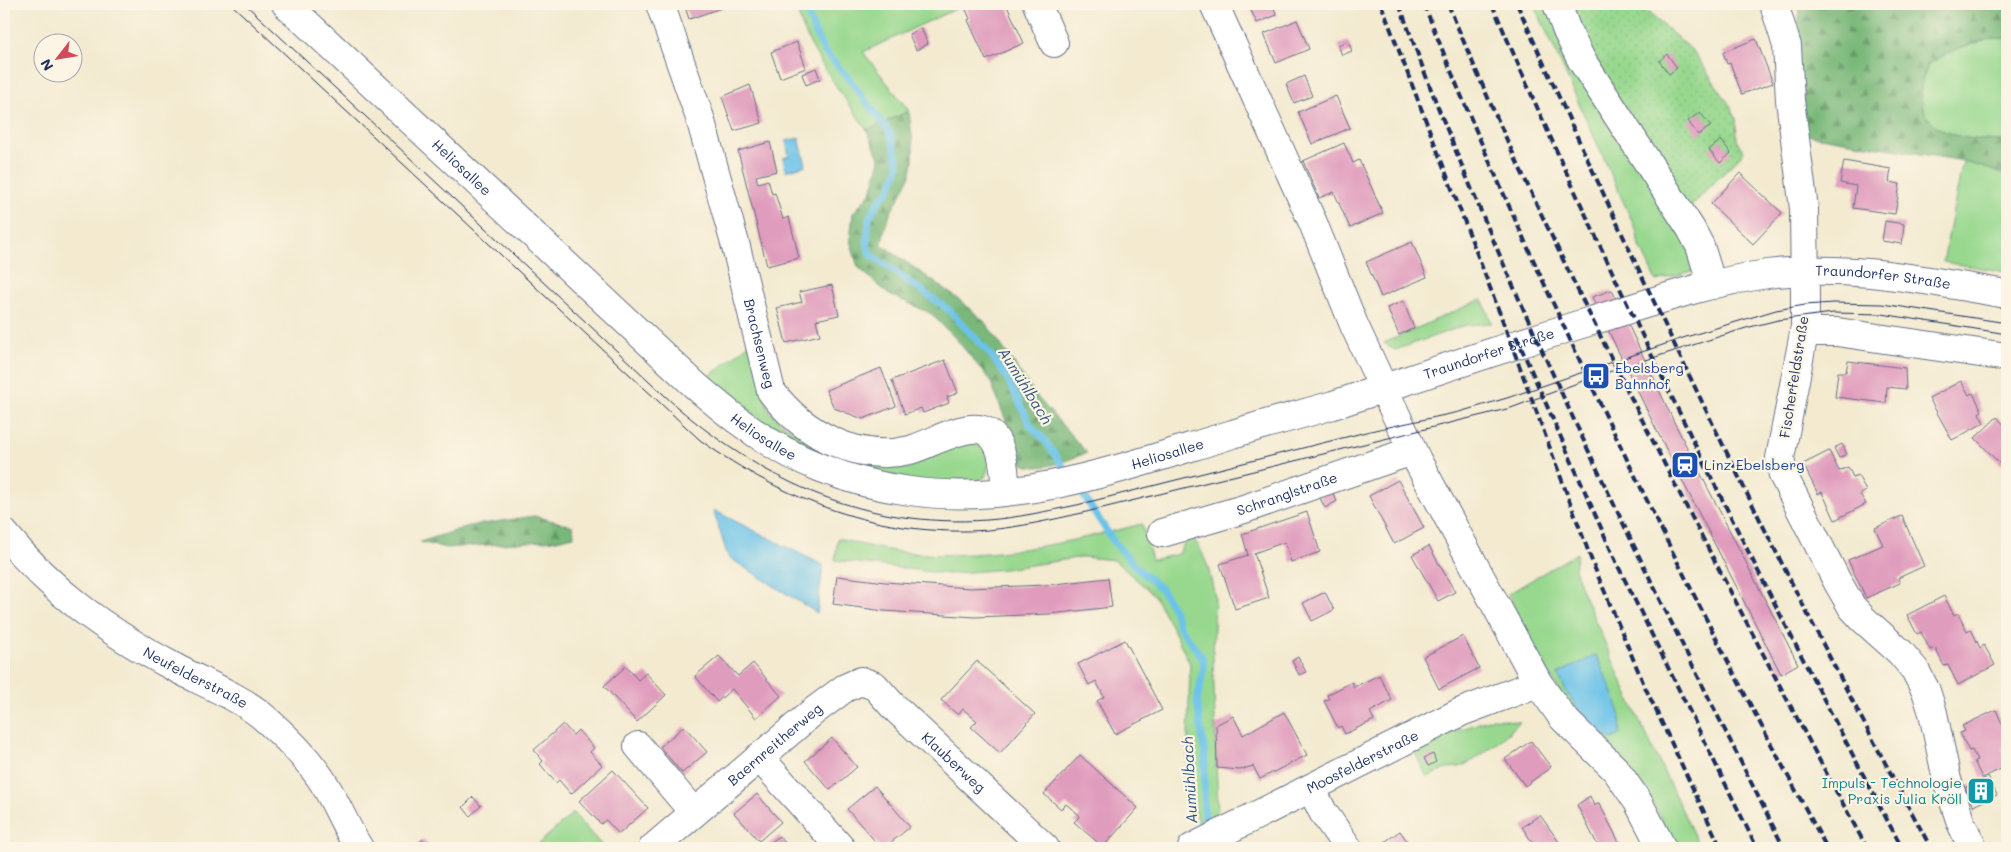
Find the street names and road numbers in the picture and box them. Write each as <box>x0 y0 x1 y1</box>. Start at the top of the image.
street label: Heliosallee <box>428 135 496 200</box>
street label: Traundorfer Straße <box>1815 261 1952 293</box>
street label: Brachsenweg <box>740 297 780 390</box>
street label: Fischerfeldstraße <box>1774 314 1813 439</box>
street label: Traundorfer Straße <box>1421 323 1556 383</box>
street label: Heliosallee <box>727 408 800 464</box>
street label: Heliosallee <box>1129 434 1206 474</box>
street label: Schranglstraße <box>1234 467 1340 520</box>
street label: Neufelderstraße <box>140 642 252 712</box>
street label: Baernreitherweg <box>723 698 826 790</box>
street label: Moosfelderstraße <box>1303 725 1421 798</box>
street label: Klauberweg <box>918 728 990 797</box>

